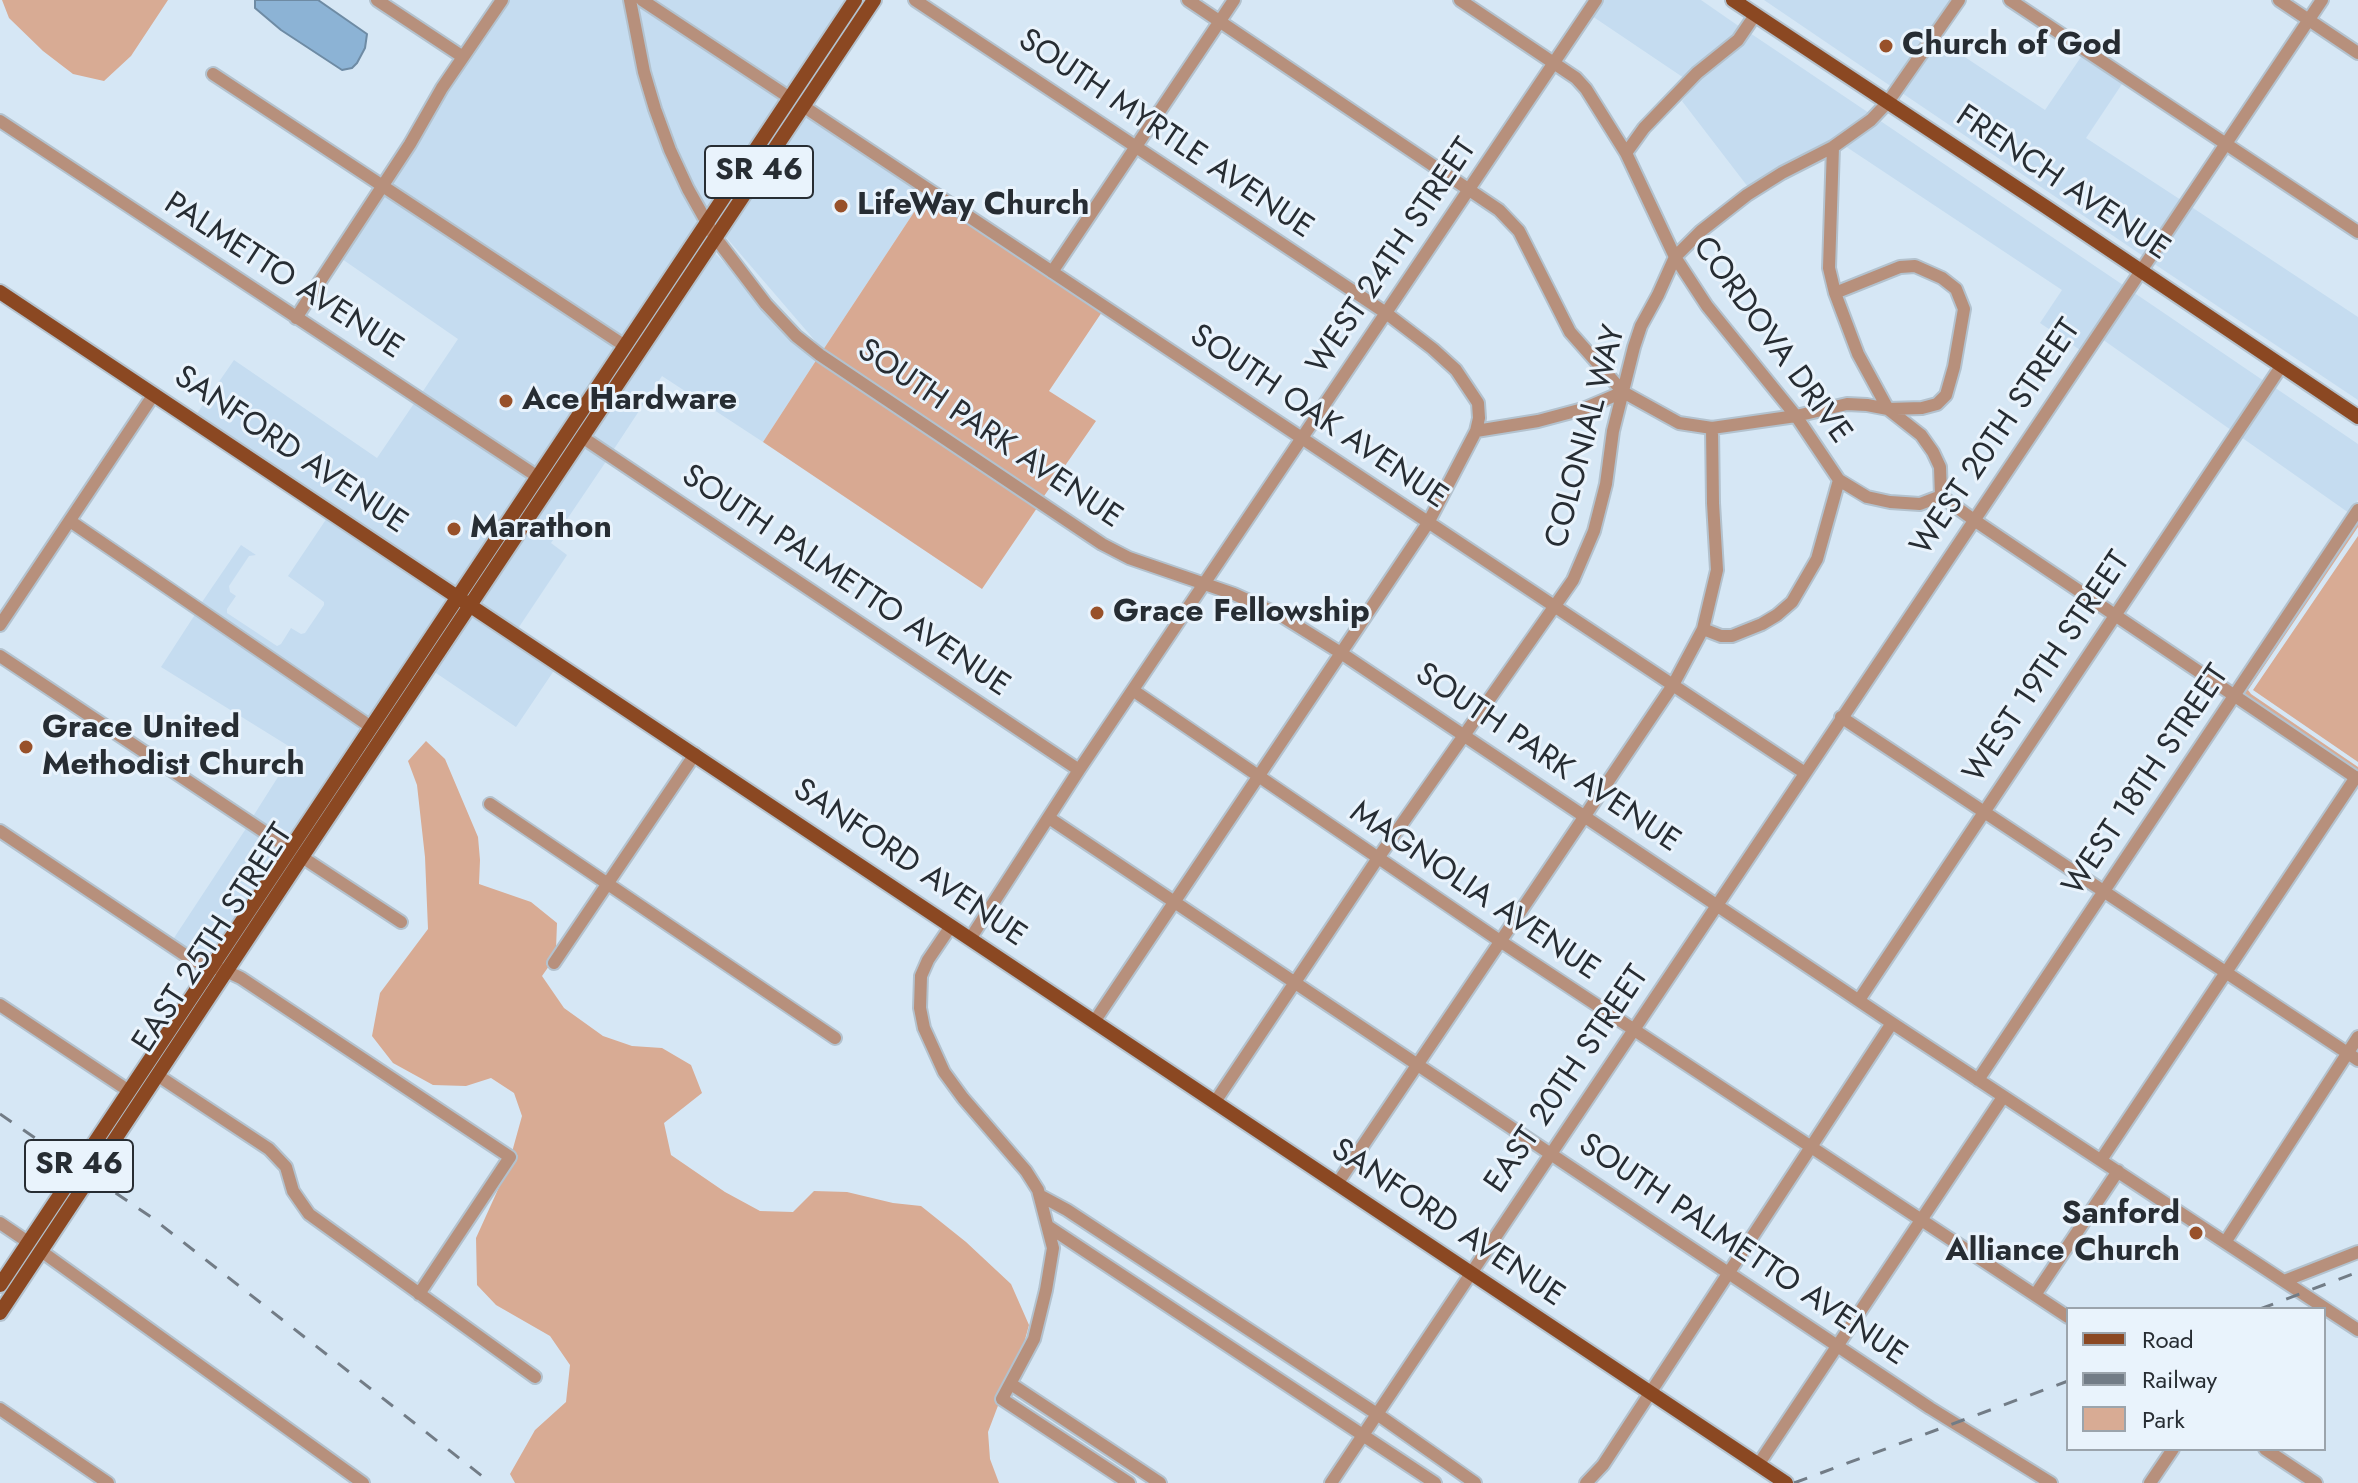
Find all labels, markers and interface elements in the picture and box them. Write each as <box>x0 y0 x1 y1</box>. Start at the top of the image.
street label: SOUTH MYRTLE AVENUE <box>1010 22 1320 248</box>
place label: Church of God <box>1902 27 2121 65</box>
marker: Church of God <box>1877 37 1895 55</box>
street label: FRENCH AVENUE <box>1948 98 2176 270</box>
street label: WEST 24TH STREET <box>1300 132 1486 382</box>
road number: SR 46 <box>705 146 813 198</box>
street label: PALMETTO AVENUE <box>156 185 410 369</box>
place label: LifeWay Church <box>857 187 1089 225</box>
marker: LifeWay Church <box>832 197 850 215</box>
street label: CORDOVA DRIVE <box>1683 230 1859 452</box>
street label: WEST 20TH STREET <box>1904 313 2090 563</box>
street label: SOUTH OAK AVENUE <box>1182 318 1454 518</box>
street label: COLONIAL WAY <box>1539 321 1635 553</box>
street label: SOUTH PARK AVENUE <box>849 332 1129 538</box>
street label: SANFORD AVENUE <box>166 359 414 543</box>
place label: Ace Hardware <box>522 382 737 420</box>
marker: Ace Hardware <box>497 392 515 410</box>
street label: SOUTH PALMETTO AVENUE <box>674 458 1016 706</box>
place label: Marathon <box>470 510 612 548</box>
marker: Marathon <box>445 520 463 538</box>
street label: WEST 19TH STREET <box>1956 545 2140 791</box>
place label: Grace Fellowship <box>1113 594 1370 632</box>
marker: Grace Fellowship <box>1088 604 1106 622</box>
street label: SOUTH PARK AVENUE <box>1407 656 1687 862</box>
street label: WEST 18TH STREET <box>2056 658 2238 904</box>
place label: Grace United Methodist Church <box>42 710 305 785</box>
marker: Grace United Methodist Church <box>17 738 35 756</box>
street label: SANFORD AVENUE <box>785 772 1033 956</box>
street label: MAGNOLIA AVENUE <box>1342 794 1606 990</box>
street label: EAST 25TH STREET <box>126 818 302 1060</box>
street label: EAST 20TH STREET <box>1478 959 1658 1201</box>
street label: SOUTH PALMETTO AVENUE <box>1571 1127 1913 1375</box>
street label: SANFORD AVENUE <box>1323 1132 1571 1316</box>
road number: SR 46 <box>25 1140 133 1192</box>
place label: Sanford Alliance Church <box>1945 1196 2180 1271</box>
marker: Sanford Alliance Church <box>2187 1224 2205 1242</box>
legend <box>2066 1307 2326 1451</box>
text: Road <box>2142 1322 2194 1357</box>
text: Railway <box>2142 1362 2217 1397</box>
text: Park <box>2142 1402 2185 1437</box>

